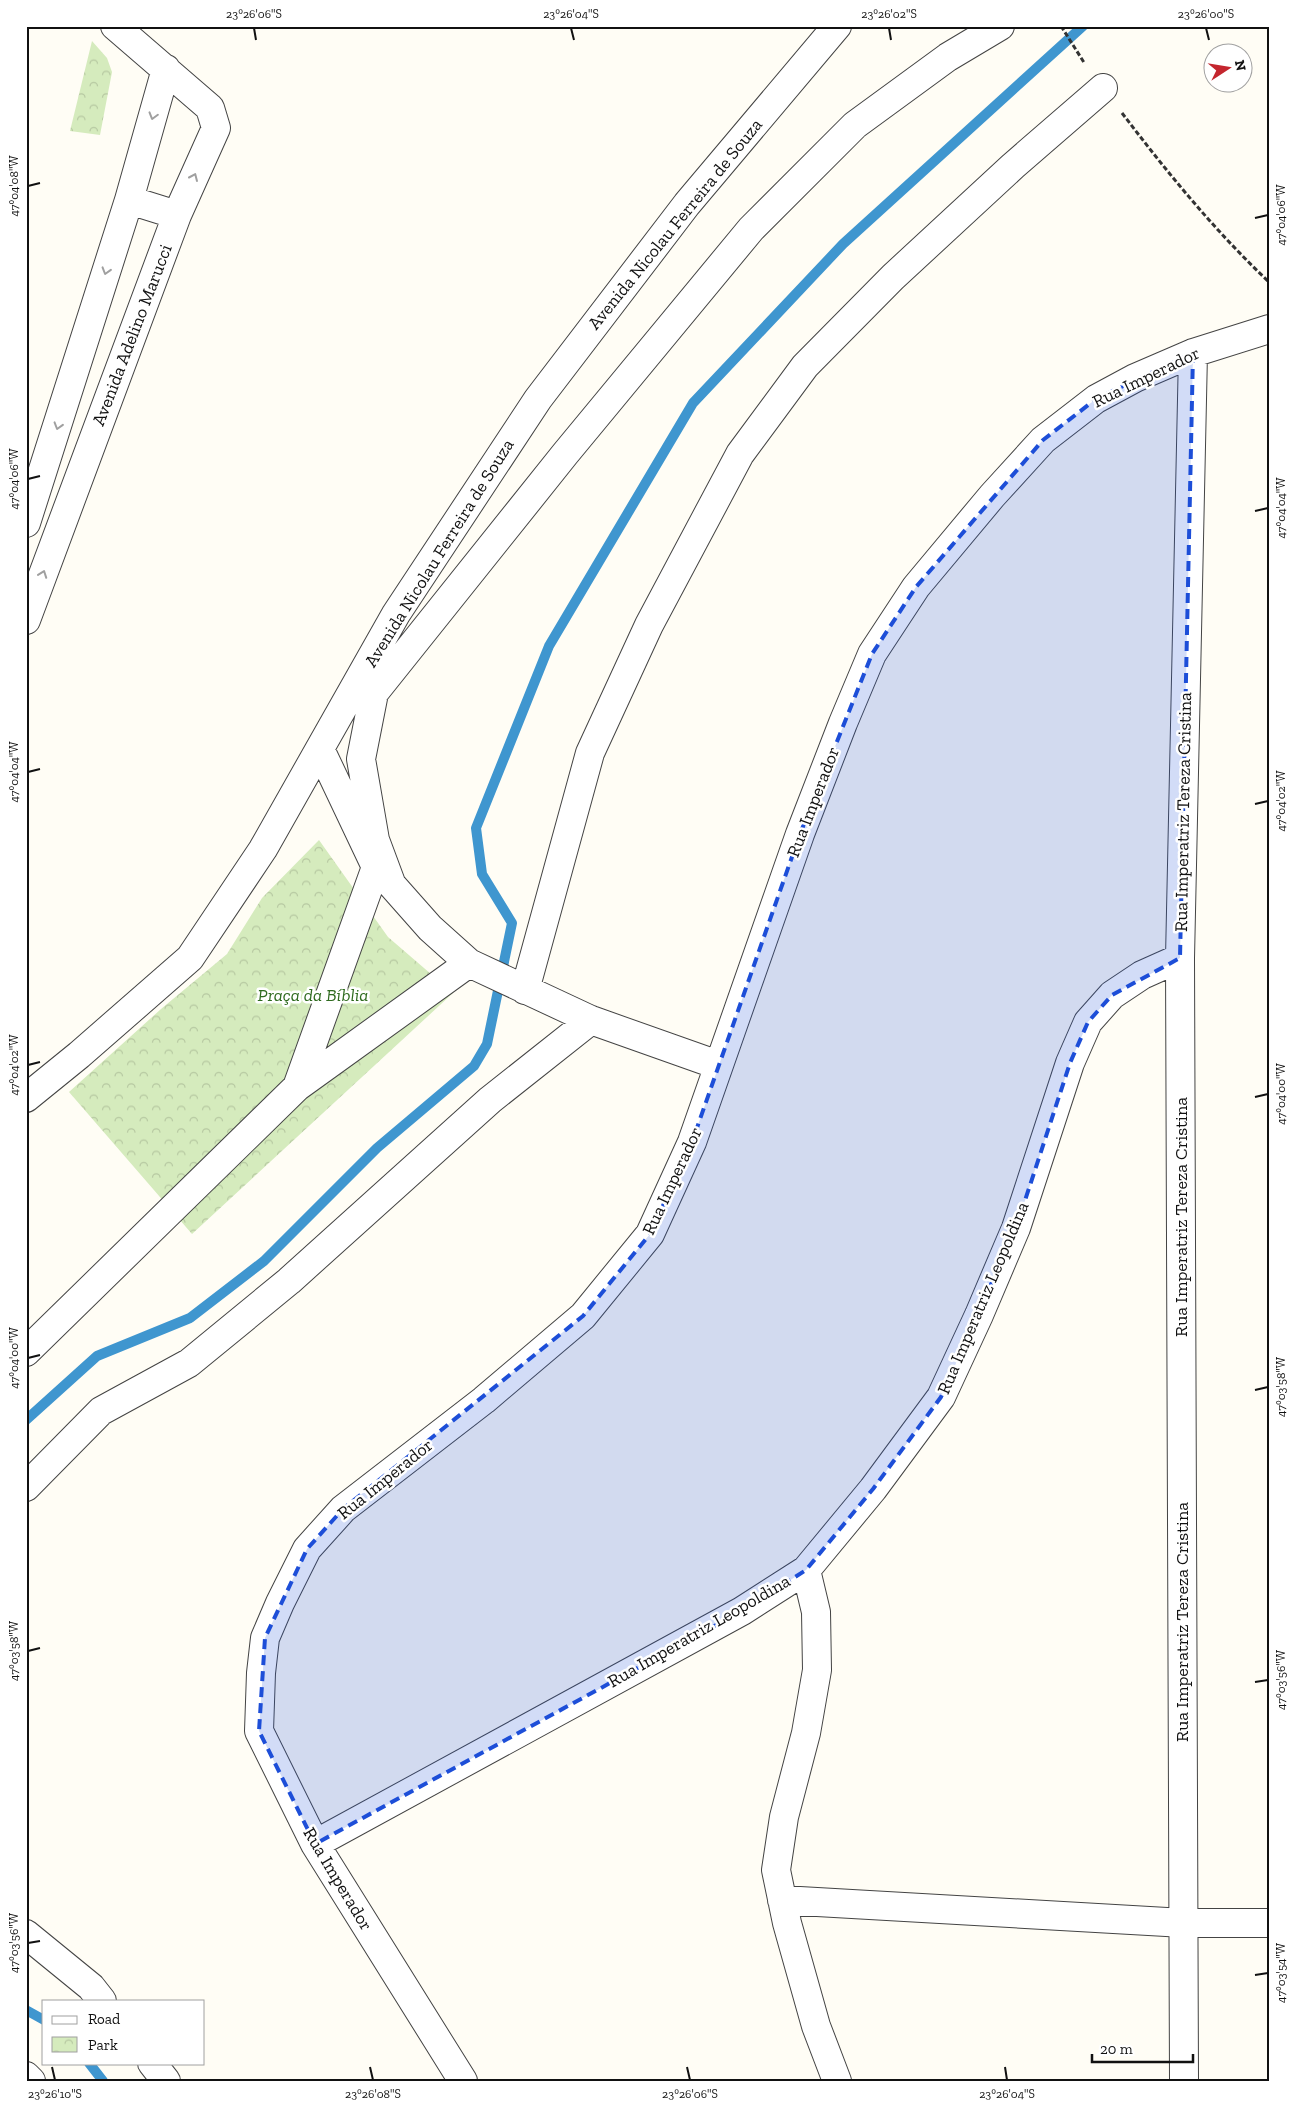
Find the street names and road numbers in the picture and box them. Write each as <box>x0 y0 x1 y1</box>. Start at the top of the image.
street label: Avenida Nicolau Ferreira de Souza <box>583 114 767 334</box>
street label: Avenida Adelino Marucci <box>87 241 177 429</box>
street label: Rua Imperador <box>1089 342 1203 412</box>
street label: Avenida Nicolau Ferreira de Souza <box>359 435 519 671</box>
street label: Rua Imperatriz Tereza Cristina <box>1170 692 1196 932</box>
street label: Rua Imperador <box>782 744 844 860</box>
street label: Rua Imperatriz Tereza Cristina <box>1170 1097 1192 1337</box>
street label: Rua Imperador <box>637 1124 707 1238</box>
street label: Rua Imperatriz Leopoldina <box>932 1198 1034 1398</box>
street label: Rua Imperador <box>333 1434 437 1524</box>
street label: Rua Imperatriz Tereza Cristina <box>1171 1502 1193 1742</box>
street label: Rua Imperatriz Leopoldina <box>604 1570 794 1692</box>
street label: Rua Imperador <box>299 1823 377 1935</box>

